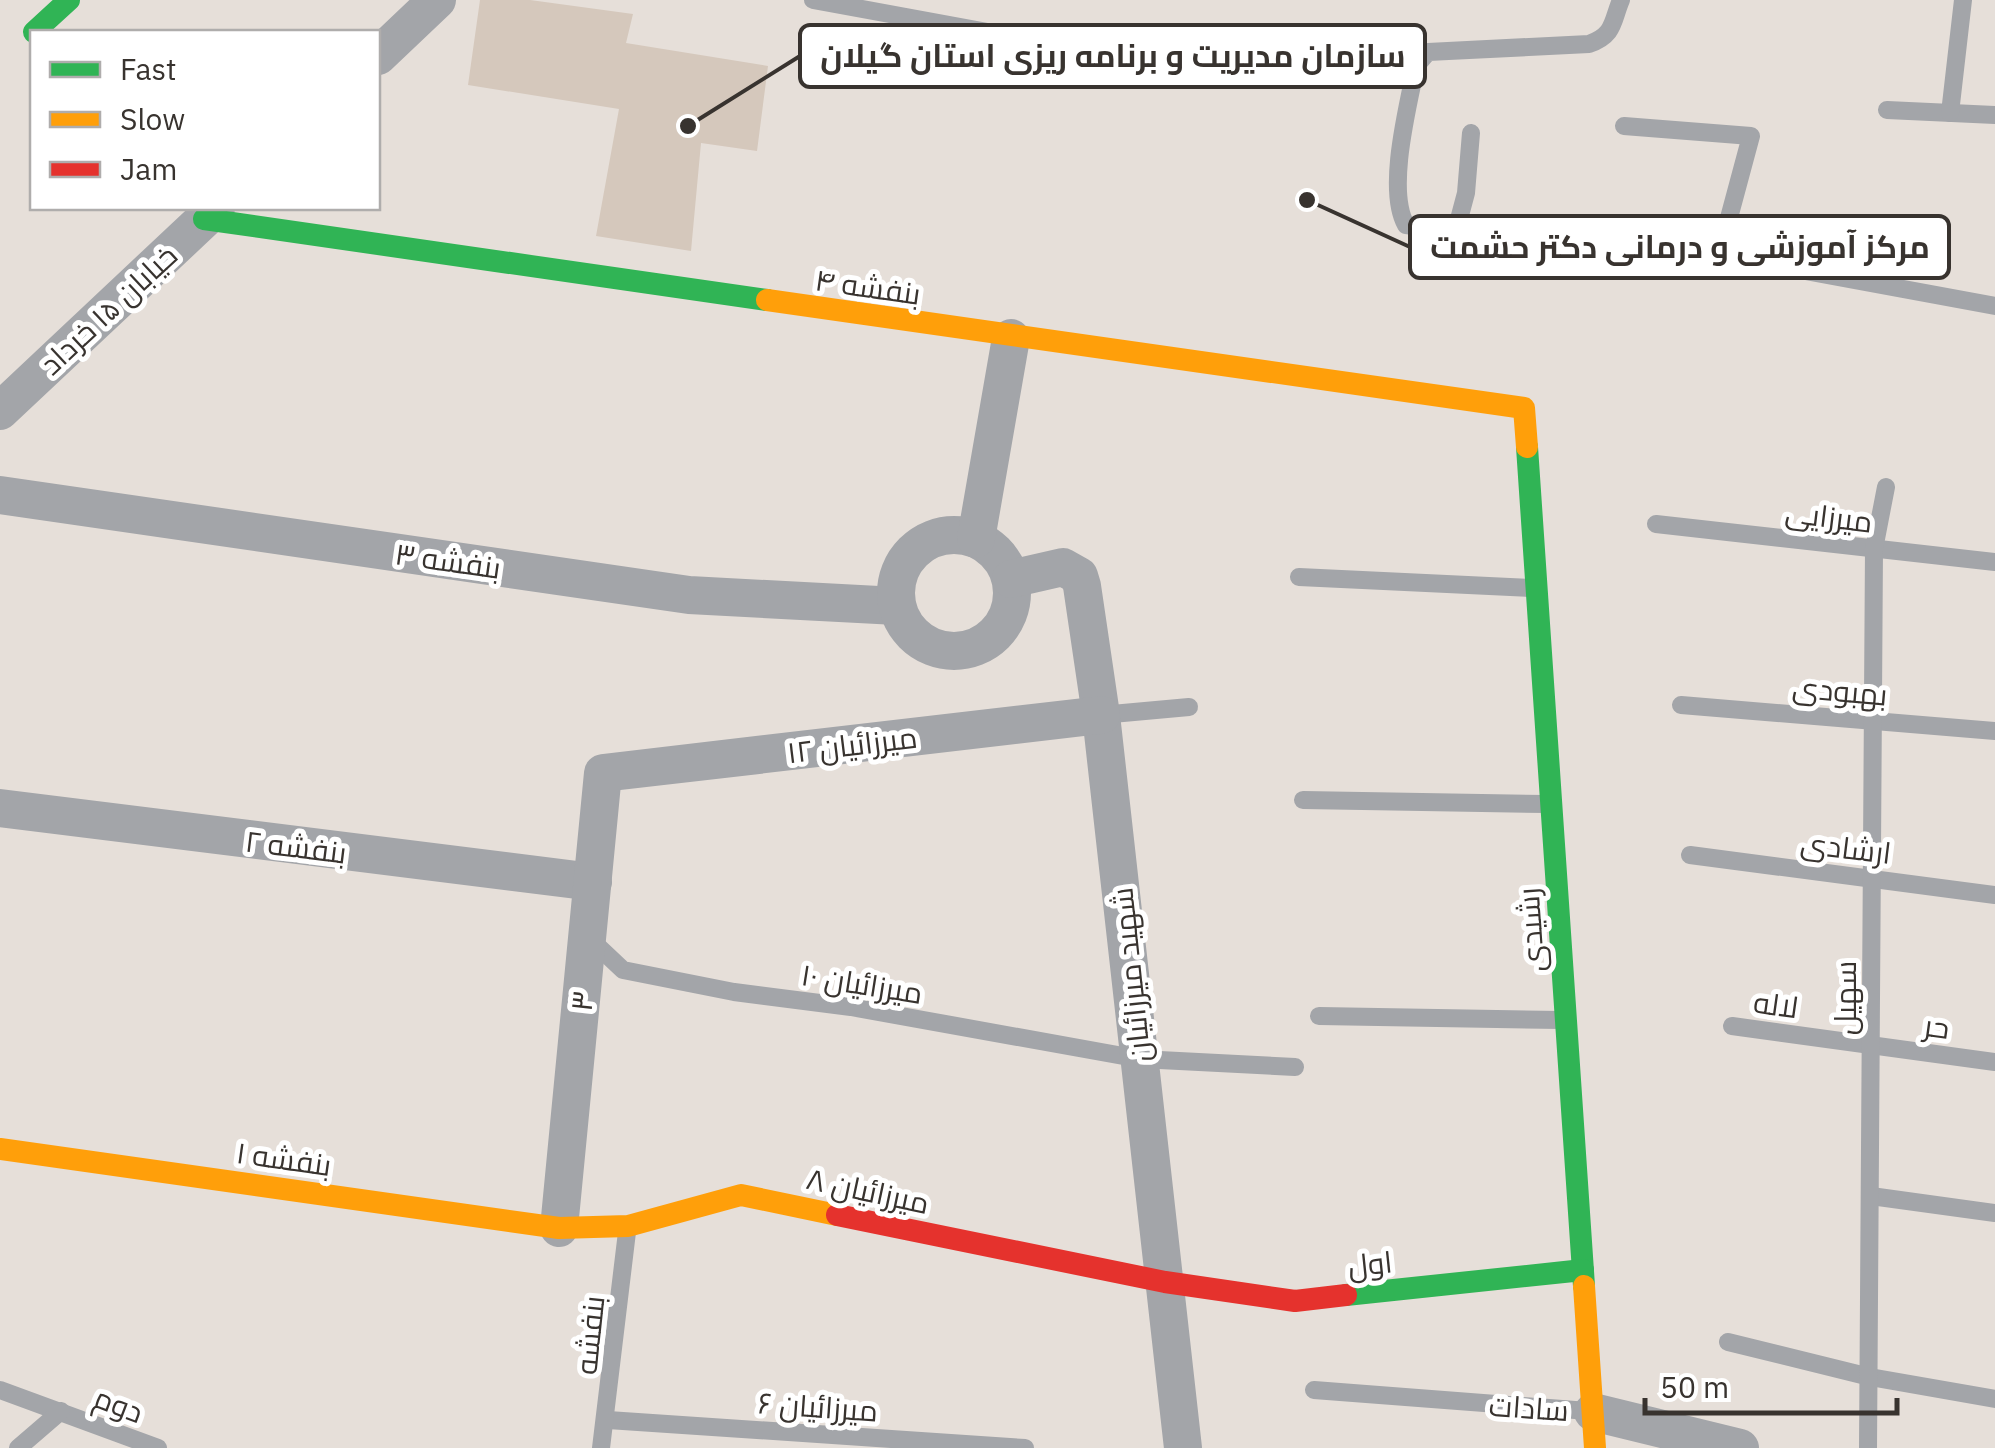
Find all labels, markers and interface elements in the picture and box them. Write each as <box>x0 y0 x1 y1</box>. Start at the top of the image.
callout: سازمان مدیریت و برنامه ریزی استان گیلان <box>800 25 1425 87</box>
legend <box>30 30 380 210</box>
text: سازمان مدیریت و برنامه ریزی استان گیلان <box>820 34 1406 76</box>
text: Fast <box>120 49 177 88</box>
text: Slow <box>120 99 185 138</box>
text: Jam <box>120 149 178 188</box>
callout: مرکز آموزشی و ‌درمانی دکتر حشمت <box>1410 216 1949 278</box>
text: مرکز آموزشی و ‌درمانی دکتر حشمت <box>1430 225 1930 267</box>
street label: خیابان ۱۵ خرداد <box>31 236 185 382</box>
street label: بنفشه ۴ <box>813 259 923 313</box>
street label: میرزایی <box>1783 491 1875 541</box>
street label: بنفشه ۳ <box>393 533 503 587</box>
street label: بهبودی <box>1791 666 1889 714</box>
street label: میرزائیان ۱۲ <box>785 717 919 771</box>
street label: بنفشه ۲ <box>243 820 349 872</box>
street label: ارشادی <box>1798 822 1894 872</box>
street label: شهید میرزائیان <box>1101 886 1159 1064</box>
street label: رشیدی <box>1508 887 1552 973</box>
street label: میرزائیان ۱۰ <box>798 954 926 1012</box>
street label: سهیل <box>1825 961 1864 1035</box>
street label: لاله <box>1751 982 1801 1026</box>
street label: ۳ <box>561 989 601 1013</box>
street label: حر <box>1920 1005 1952 1047</box>
street label: بنفشه ۱ <box>234 1132 334 1184</box>
street label: میرزائیان ۸ <box>803 1158 933 1222</box>
street label: اول <box>1346 1241 1394 1285</box>
street label: بنفشه <box>565 1294 613 1376</box>
scale bar <box>1645 1353 1898 1415</box>
text: 50 m <box>1660 1367 1729 1406</box>
street label: دوم <box>88 1377 149 1433</box>
street label: میرزائیان ۶ <box>757 1382 879 1430</box>
street label: سادات <box>1488 1385 1570 1429</box>

